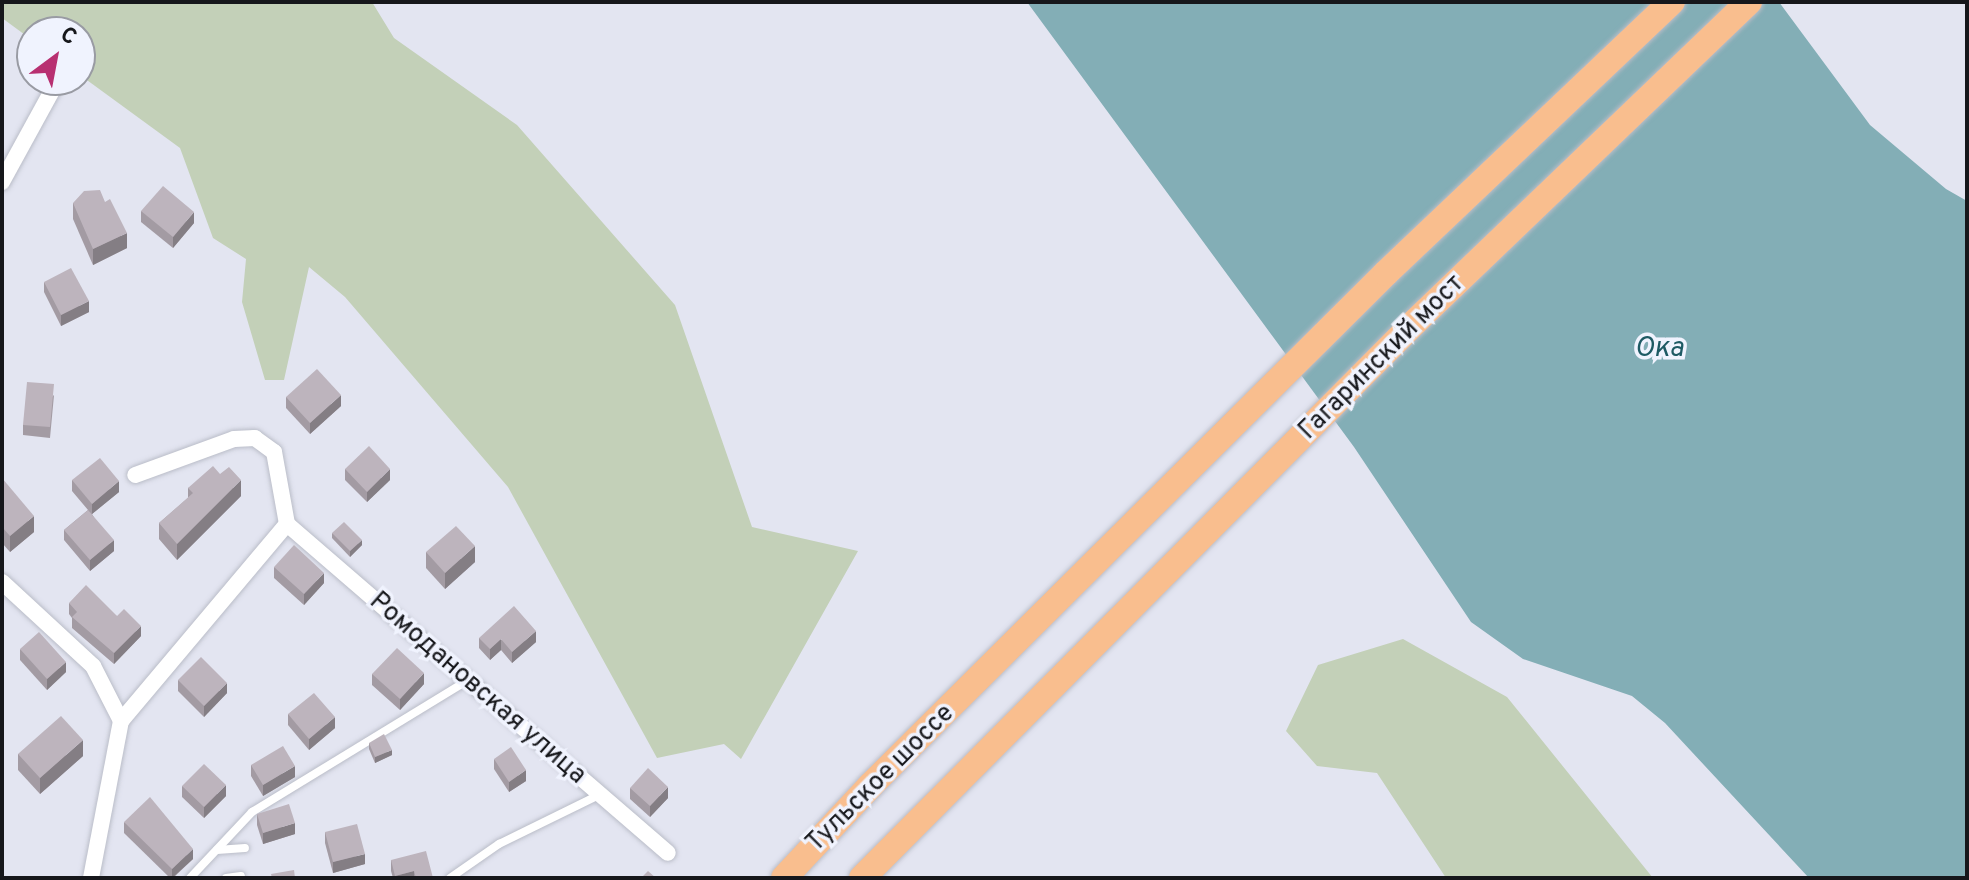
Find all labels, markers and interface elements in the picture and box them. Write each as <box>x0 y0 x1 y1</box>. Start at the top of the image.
north arrow <box>16 16 96 96</box>
text: С <box>55 22 81 52</box>
street label: Гагаринский мост <box>1293 269 1471 447</box>
water label: Ока <box>1634 332 1684 366</box>
street label: Ромодановская улица <box>362 586 592 792</box>
street label: Тульское шоссе <box>801 699 961 859</box>

